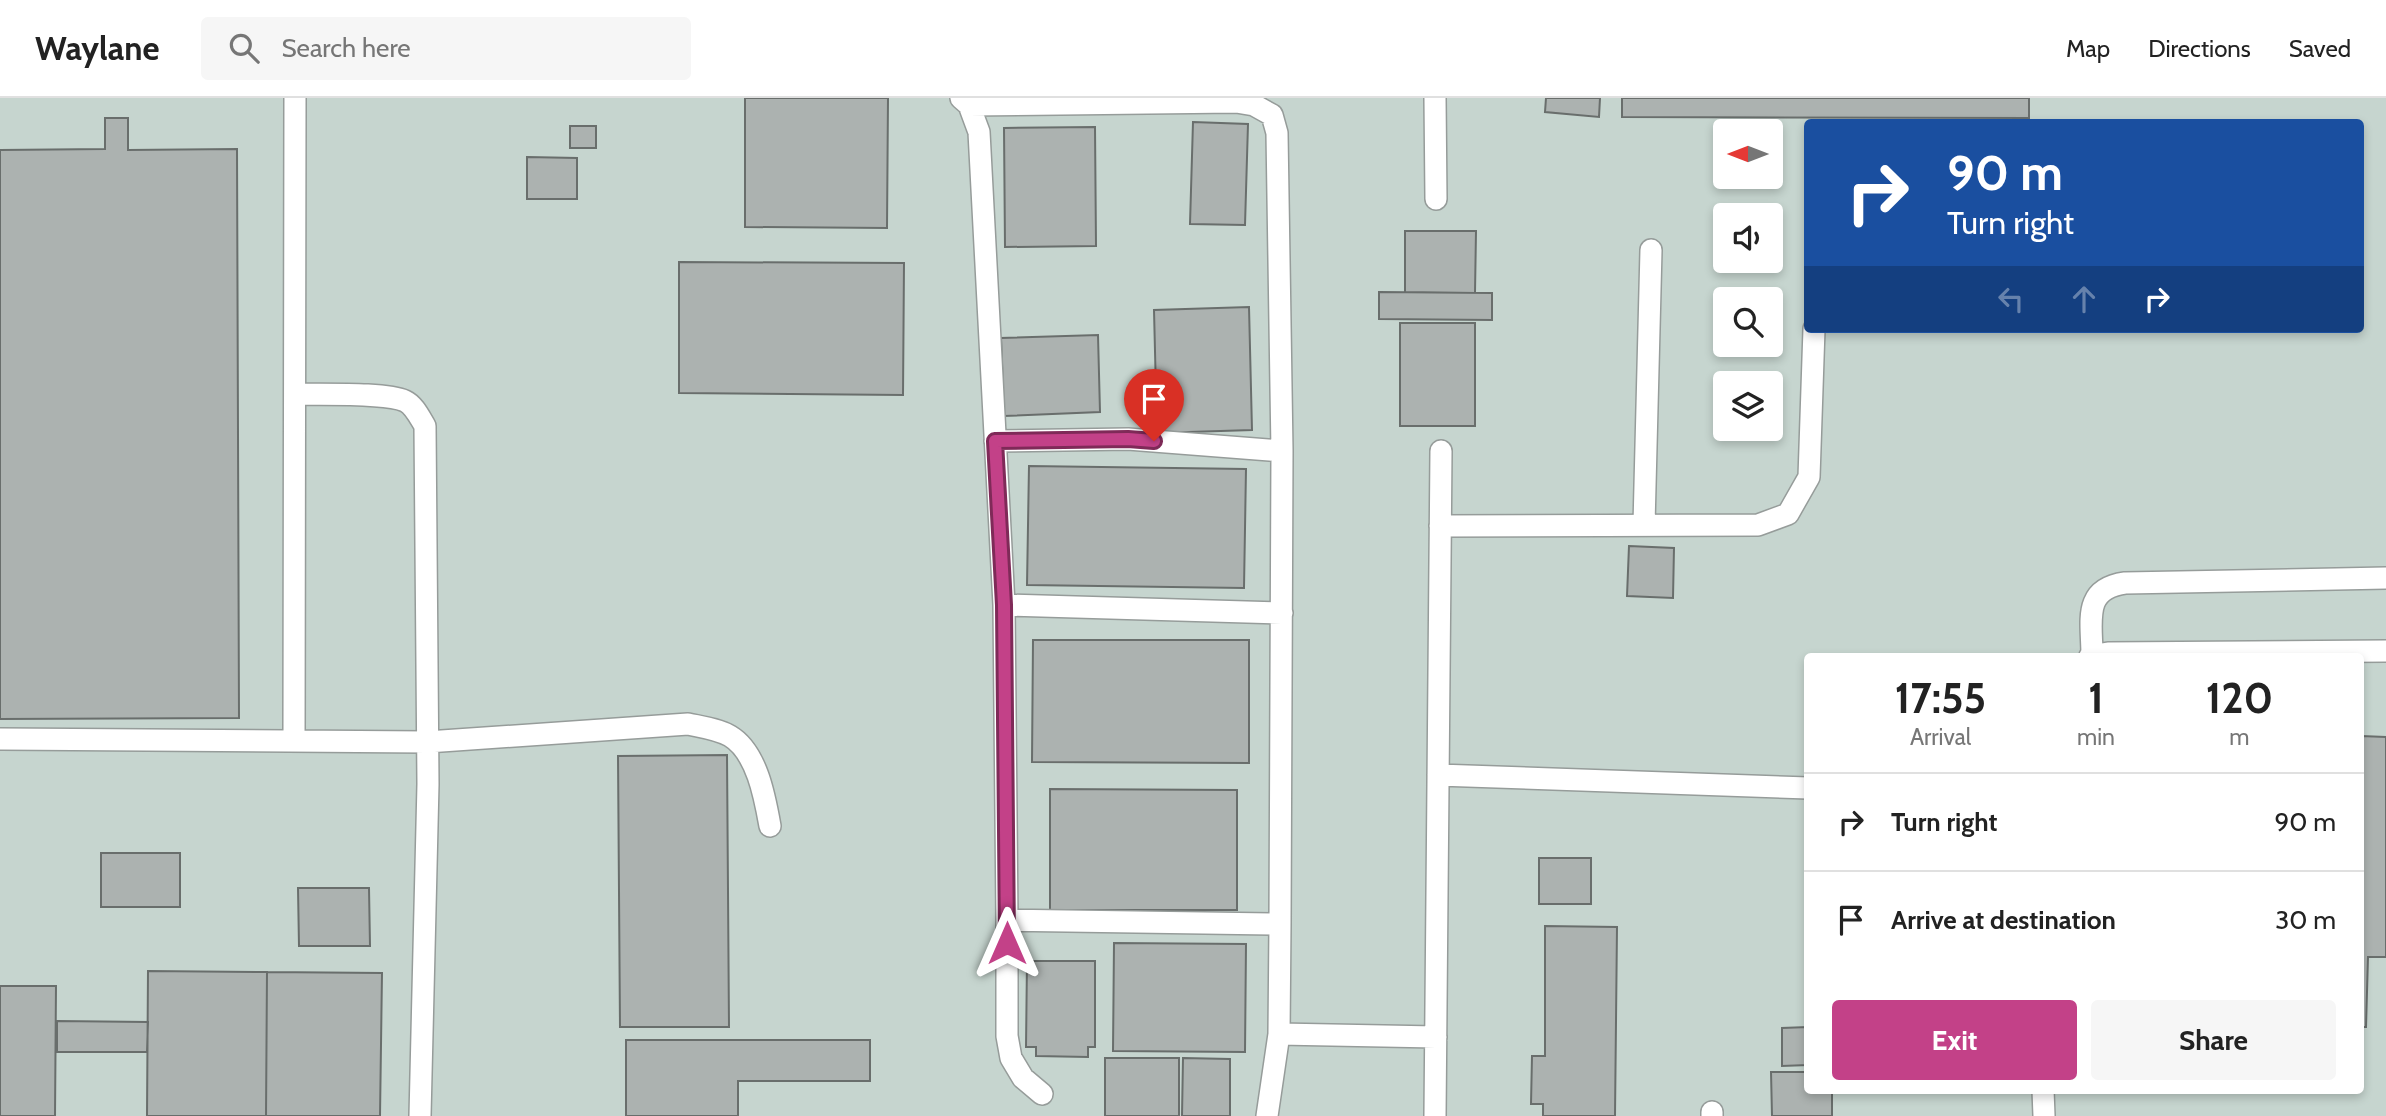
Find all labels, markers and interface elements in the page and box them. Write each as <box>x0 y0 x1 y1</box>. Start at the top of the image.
search box <box>201 17 691 80</box>
text: Waylane <box>35 28 159 68</box>
icon: search <box>225 29 263 67</box>
text: Search here <box>281 32 411 64</box>
text: Map <box>2066 34 2110 63</box>
text: Directions <box>2148 34 2251 63</box>
text: Saved <box>2289 34 2351 63</box>
north arrow <box>1713 119 1783 189</box>
map controls <box>1713 119 1783 441</box>
text: 90 m <box>1947 143 2063 202</box>
icon: right <box>1832 147 1923 238</box>
button: sound <box>1713 203 1783 273</box>
text: Turn right <box>1947 203 2074 242</box>
icon: left <box>1992 280 2030 318</box>
icon: ahead <box>2065 280 2103 318</box>
icon: right <box>2138 280 2176 318</box>
button: search <box>1713 287 1783 357</box>
pin <box>1124 369 1184 441</box>
button: layers <box>1713 371 1783 441</box>
icon: arrive <box>1135 380 1173 418</box>
text: 17:55 <box>1895 672 1986 724</box>
text: 1 <box>2088 672 2104 724</box>
text: 120 <box>2206 672 2273 724</box>
text: Arrival <box>1910 723 1971 751</box>
text: min <box>2077 723 2115 751</box>
text: m <box>2229 723 2250 751</box>
icon: right <box>1832 803 1870 841</box>
text: Turn right <box>1891 806 1997 838</box>
text: 90 m <box>2274 806 2336 838</box>
icon: arrive <box>1832 901 1870 939</box>
text: Arrive at destination <box>1891 904 2116 936</box>
text: 30 m <box>2275 904 2336 936</box>
position arrow <box>970 906 1044 980</box>
button: Exit <box>1832 1000 2077 1080</box>
button: Share <box>2091 1000 2336 1080</box>

